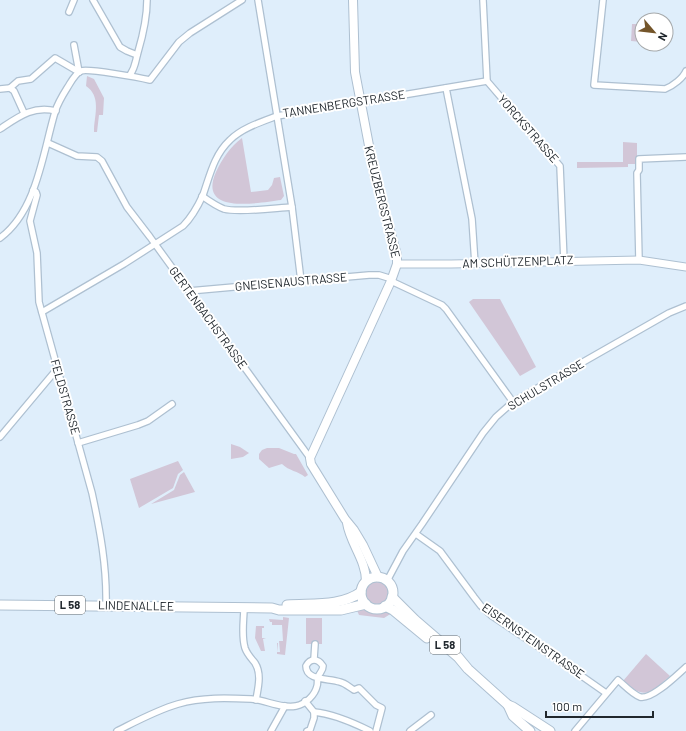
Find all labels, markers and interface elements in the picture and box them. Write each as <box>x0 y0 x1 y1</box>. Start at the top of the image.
north arrow <box>634 12 674 52</box>
text: N <box>656 31 671 43</box>
street label: TANNENBERGSTRASSE <box>282 86 406 120</box>
street label: YORCKSTRASSE <box>495 92 562 165</box>
street label: KREUZBERGSTRASSE <box>362 144 404 259</box>
street label: AM SCHÜTZENPLATZ <box>462 252 574 270</box>
street label: GERTENBACHSTRASSE <box>167 264 251 371</box>
street label: GNEISENAUSTRASSE <box>234 269 348 293</box>
street label: SCHULSTRASSE <box>505 356 586 412</box>
street label: FELDSTRASSE <box>49 357 83 436</box>
road number: L 58 <box>55 596 85 614</box>
street label: LINDENALLEE <box>98 597 174 613</box>
street label: EISERNSTEINSTRASSE <box>480 600 587 681</box>
road number: L 58 <box>430 636 460 654</box>
scale bar <box>546 693 653 719</box>
text: 100 m <box>552 699 582 713</box>

